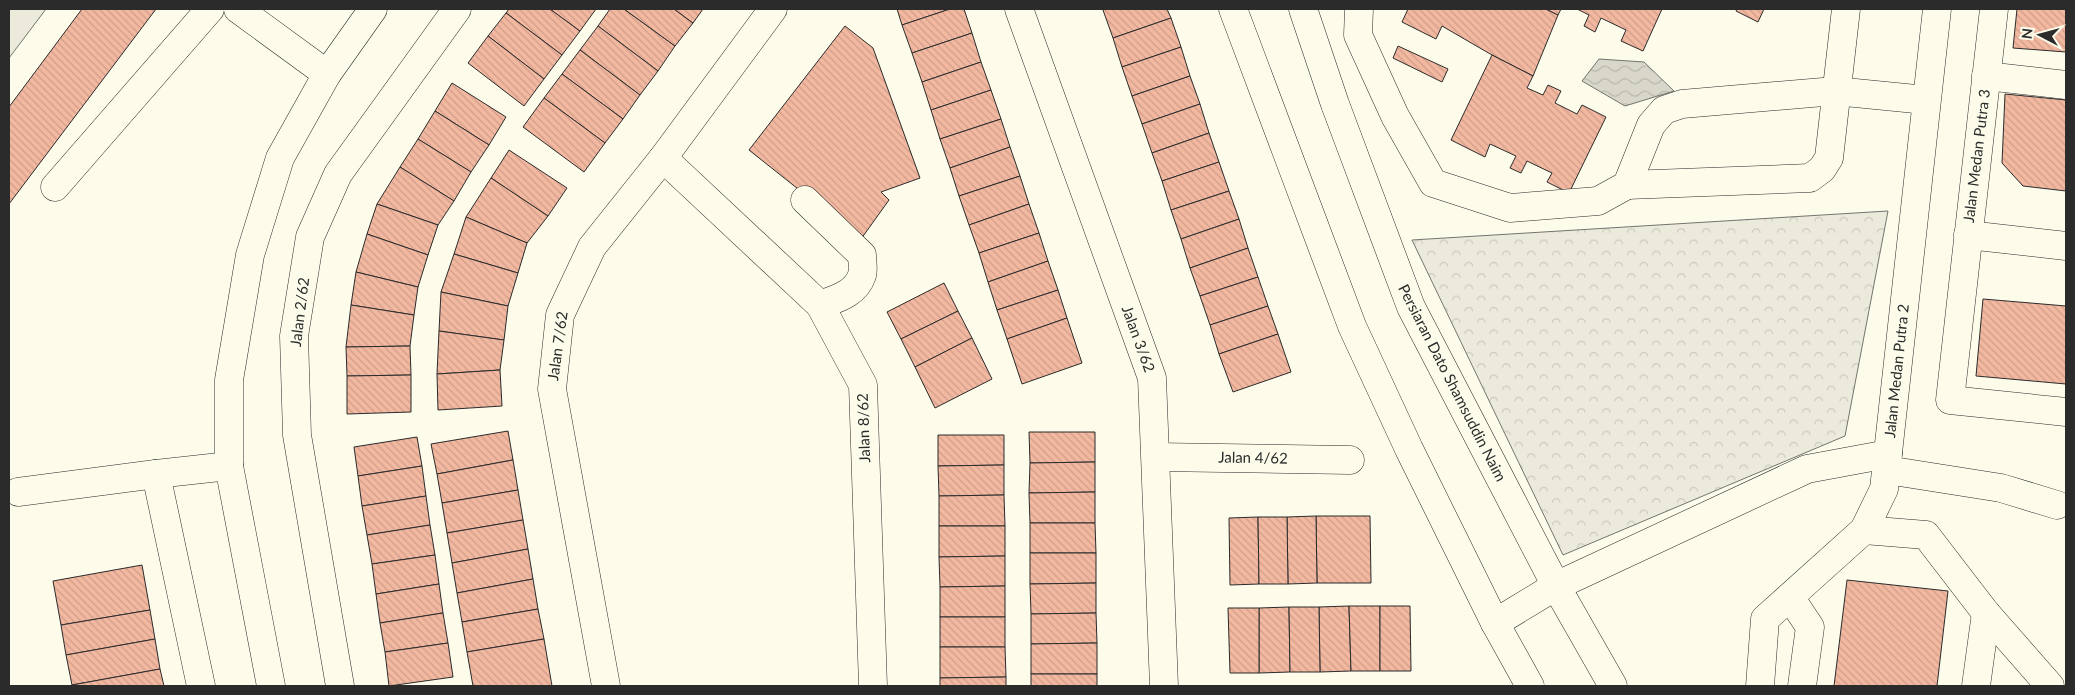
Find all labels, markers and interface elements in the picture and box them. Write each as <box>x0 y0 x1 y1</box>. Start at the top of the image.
north arrow <box>2015 10 2065 60</box>
text: N <box>2018 27 2036 40</box>
street label: Jalan Medan Putra 3 <box>1959 88 1993 224</box>
street label: Jalan 2/62 <box>286 276 312 348</box>
street label: Persiaran Dato Shamsuddin Naim <box>1395 281 1511 484</box>
street label: Jalan 3/62 <box>1119 303 1159 374</box>
street label: Jalan Medan Putra 2 <box>1880 303 1912 439</box>
street label: Jalan 7/62 <box>543 310 571 382</box>
street label: Jalan 8/62 <box>853 393 873 463</box>
street label: Jalan 4/62 <box>1218 447 1288 467</box>

